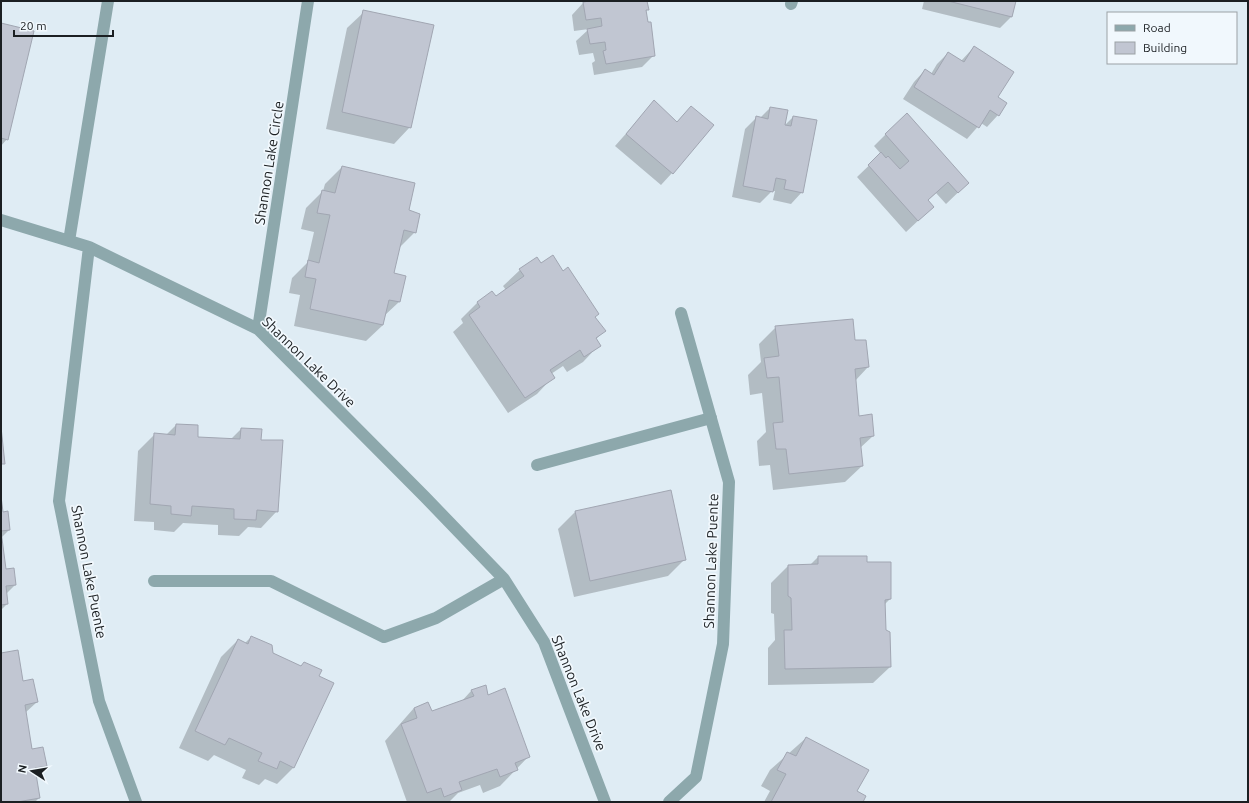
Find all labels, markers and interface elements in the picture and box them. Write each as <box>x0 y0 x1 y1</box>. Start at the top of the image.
scale bar <box>14 12 113 38</box>
legend <box>1107 12 1237 64</box>
text: 20 m <box>20 19 47 32</box>
text: Road <box>1143 21 1171 34</box>
text: Building <box>1143 41 1187 54</box>
street label: Shannon Lake Circle <box>251 100 287 226</box>
street label: Shannon Lake Drive <box>259 313 359 411</box>
street label: Shannon Lake Puente <box>701 493 721 629</box>
street label: Shannon Lake Puente <box>68 504 110 640</box>
street label: Shannon Lake Drive <box>549 633 609 753</box>
north arrow <box>12 751 52 791</box>
text: N <box>15 764 29 774</box>

